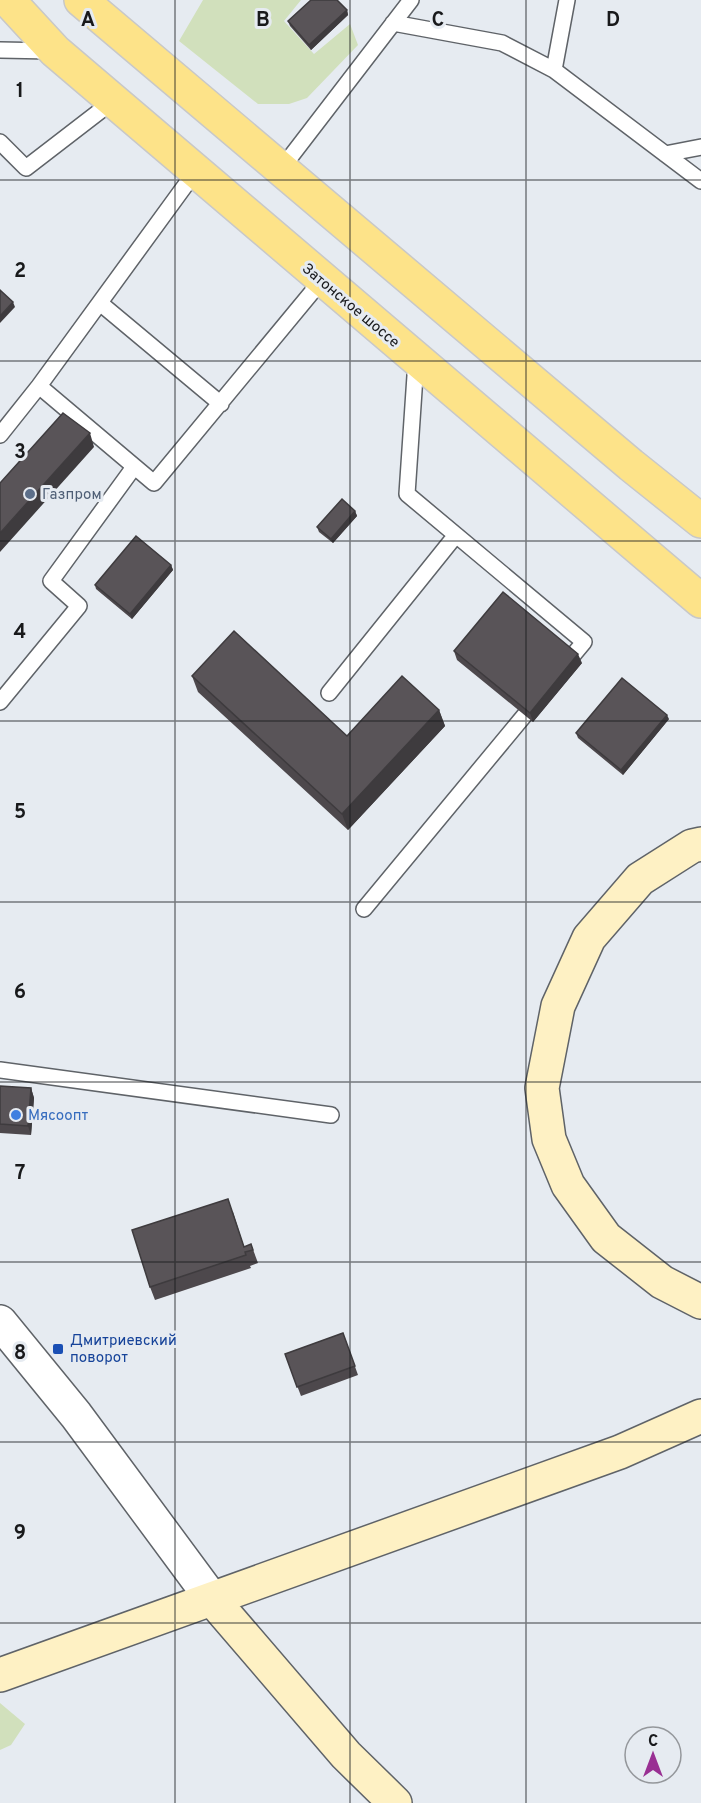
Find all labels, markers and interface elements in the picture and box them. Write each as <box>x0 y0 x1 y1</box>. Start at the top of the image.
text: A <box>81 8 95 34</box>
text: B <box>256 8 270 34</box>
text: C <box>432 8 444 34</box>
text: D <box>606 8 620 34</box>
text: 1 <box>16 79 24 105</box>
text: 2 <box>14 259 26 285</box>
street label: Затонское шоссе <box>297 260 403 353</box>
text: 3 <box>14 440 26 466</box>
place label: Газпром <box>42 486 102 505</box>
marker: Газпром <box>23 487 37 501</box>
text: 4 <box>14 620 26 646</box>
text: 5 <box>14 800 26 826</box>
text: 6 <box>14 980 26 1006</box>
place label: Мясоопт <box>28 1107 89 1126</box>
marker: Мясоопт <box>9 1108 23 1122</box>
text: 7 <box>15 1161 25 1187</box>
place label: Дмитриевский поворот <box>70 1332 177 1368</box>
text: 8 <box>14 1341 26 1367</box>
marker: Дмитриевский поворот <box>51 1342 65 1356</box>
text: 9 <box>14 1521 26 1547</box>
north arrow <box>623 1725 683 1785</box>
text: С <box>648 1732 658 1752</box>

